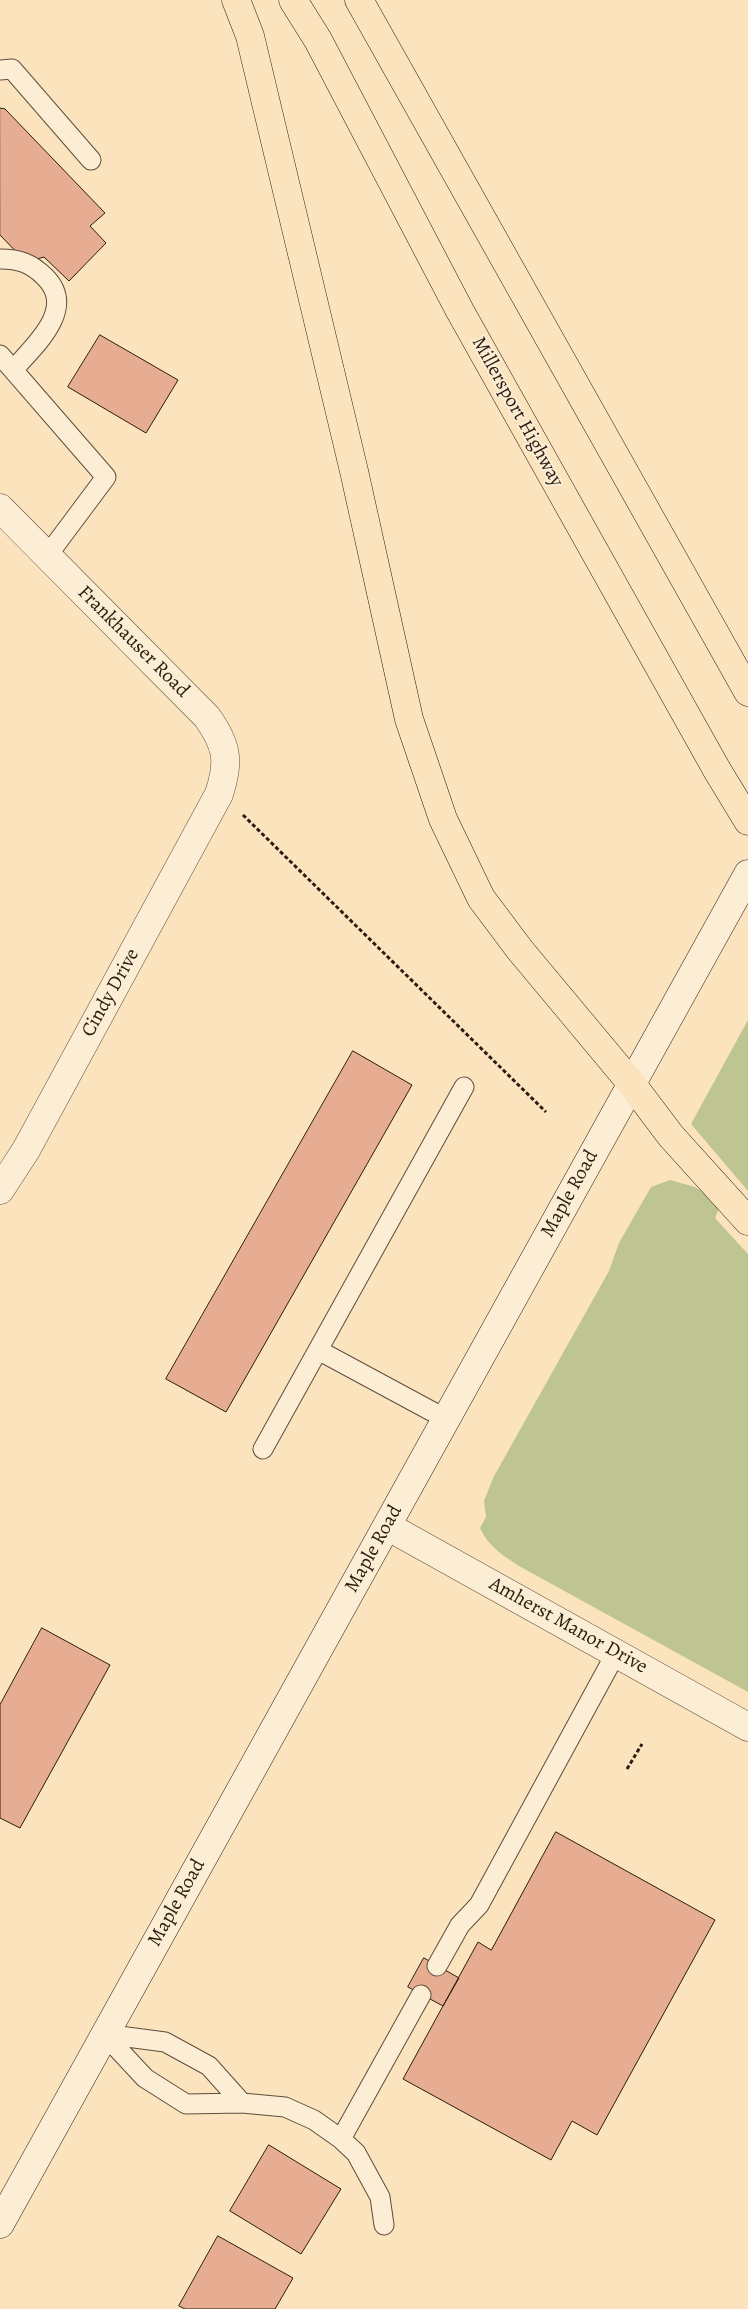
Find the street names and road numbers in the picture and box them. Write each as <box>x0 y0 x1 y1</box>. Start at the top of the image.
street label: Millersport Highway <box>466 333 568 491</box>
street label: Frankhauser Road <box>72 581 194 703</box>
street label: Cindy Drive <box>77 945 145 1041</box>
street label: Maple Road <box>536 1146 604 1242</box>
street label: Maple Road <box>340 1501 408 1597</box>
street label: Amherst Manor Drive <box>485 1573 651 1679</box>
street label: Maple Road <box>143 1855 211 1951</box>

